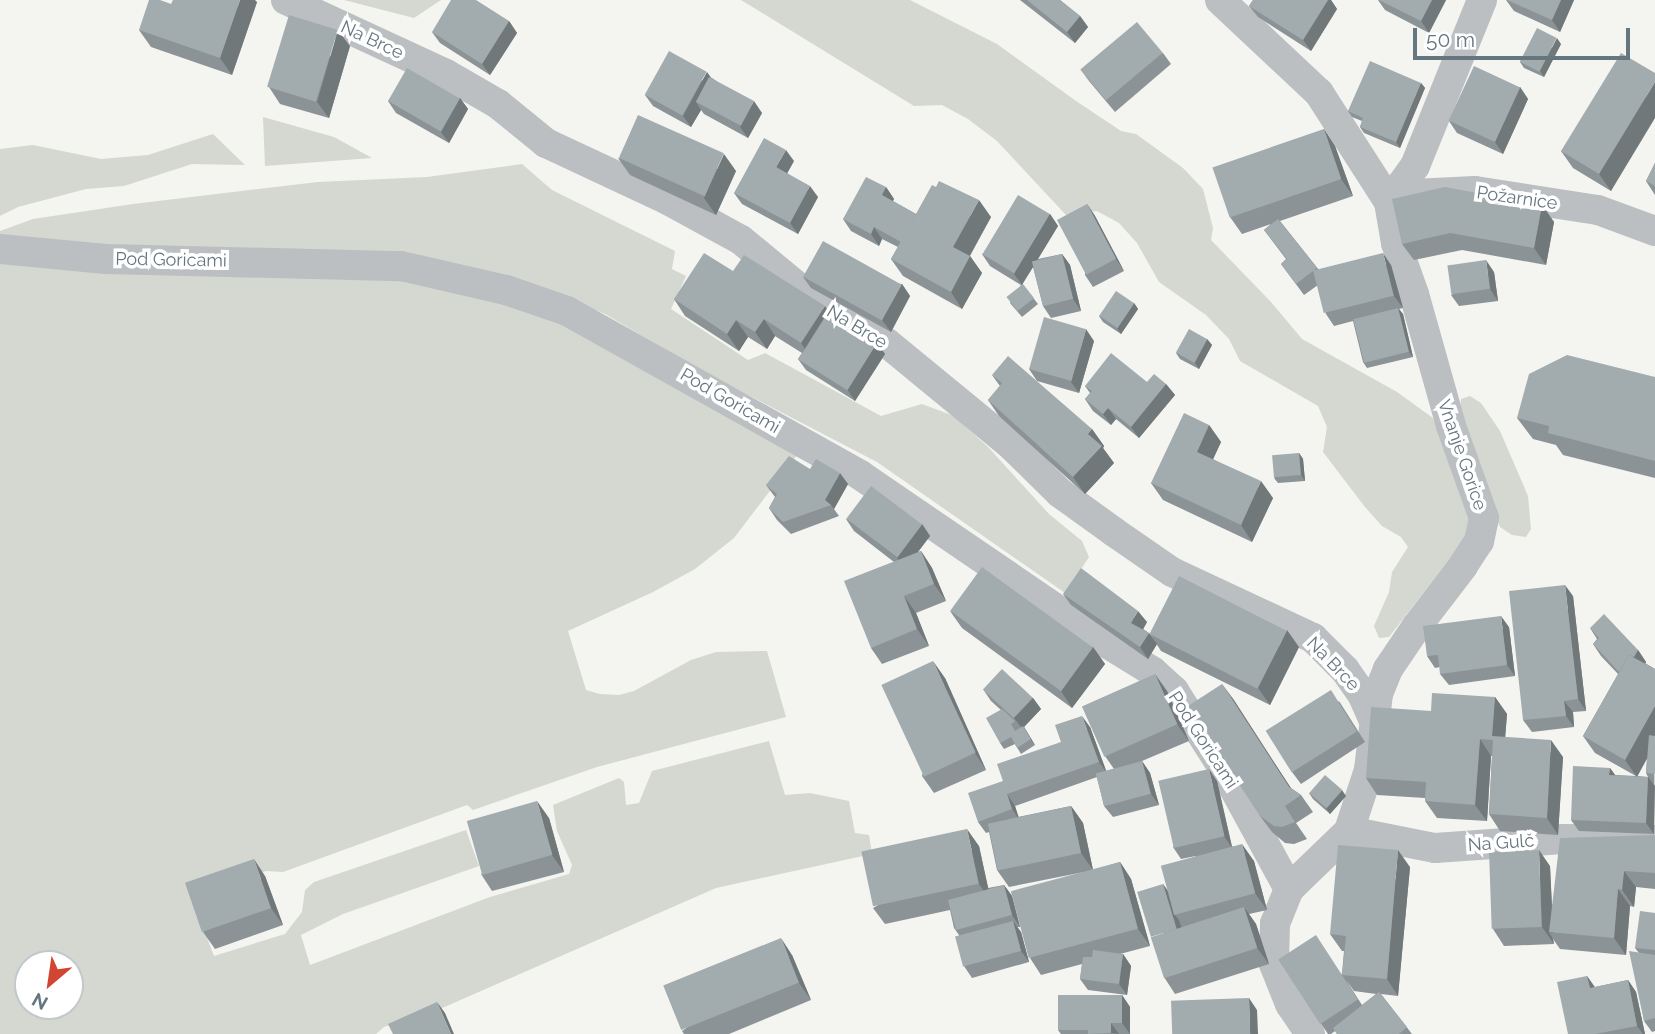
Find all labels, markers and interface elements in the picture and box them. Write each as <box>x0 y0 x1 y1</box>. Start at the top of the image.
scale bar <box>1417 14 1634 58</box>
street label: Na Brce <box>337 16 407 64</box>
text: 50 m <box>1426 27 1475 52</box>
street label: Požarnice <box>1475 182 1559 214</box>
street label: Pod Goricami <box>115 248 227 272</box>
street label: Na Brce <box>823 301 891 353</box>
street label: Pod Goricami <box>676 364 784 438</box>
street label: Vnanje Gorice <box>1433 397 1491 513</box>
street label: Na Brce <box>1302 633 1364 695</box>
street label: Pod Goricami <box>1164 687 1242 793</box>
street label: Na Gulč <box>1467 830 1535 856</box>
north arrow <box>14 950 84 1020</box>
text: N <box>28 988 51 1015</box>

